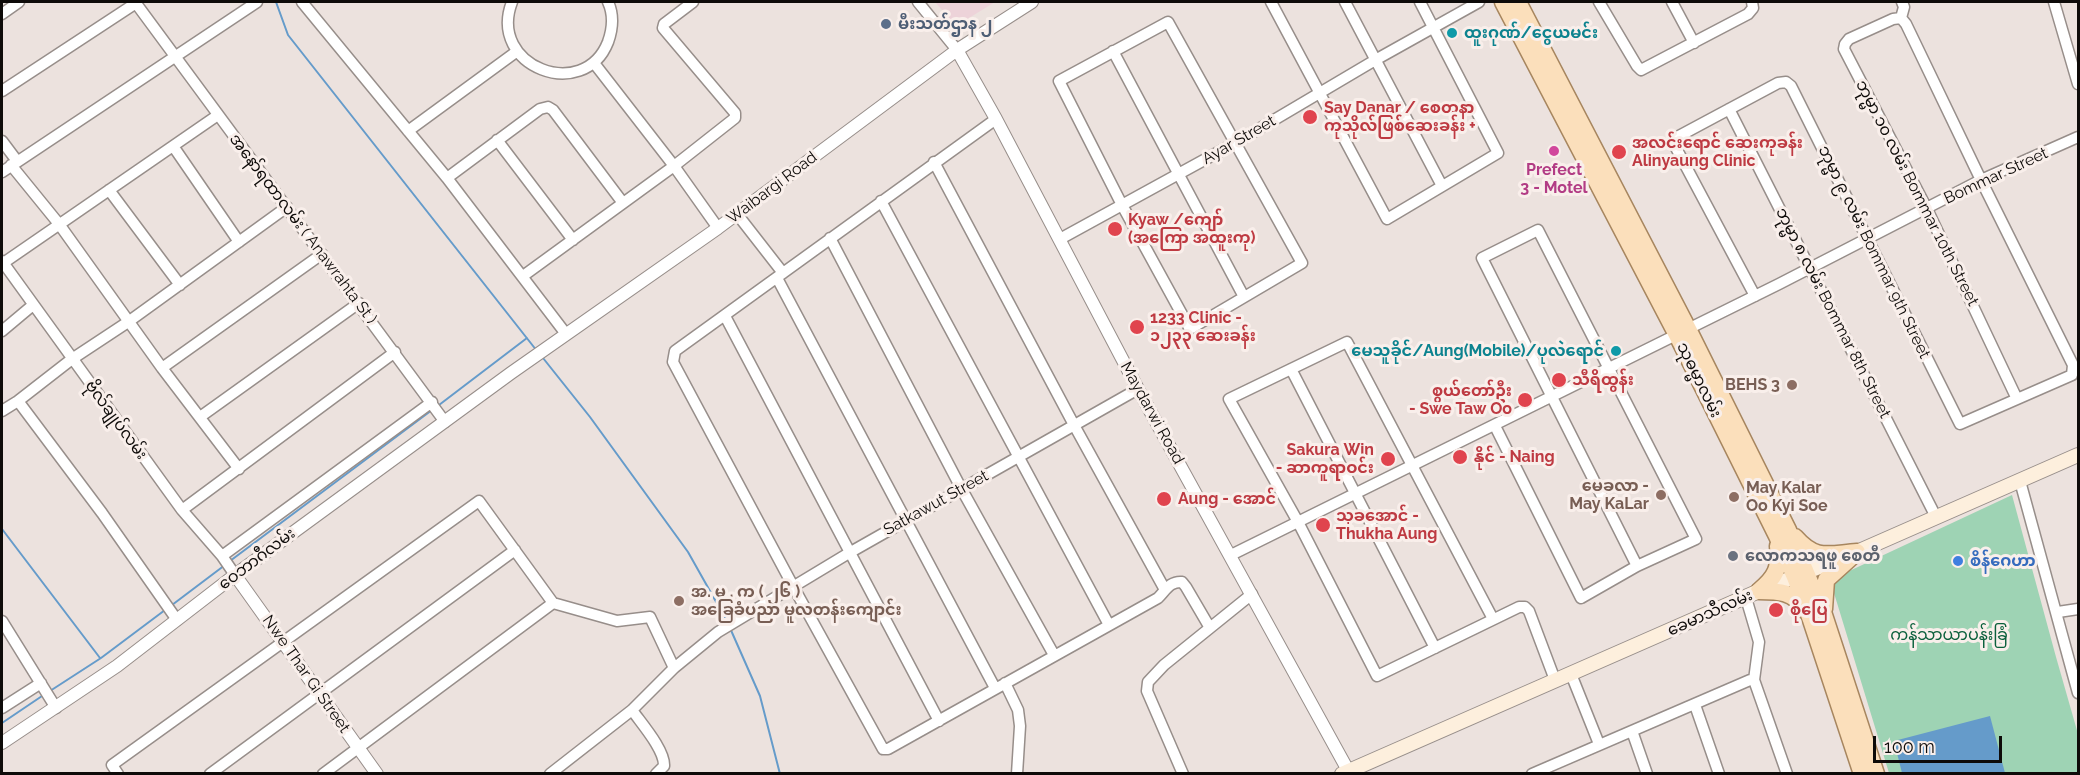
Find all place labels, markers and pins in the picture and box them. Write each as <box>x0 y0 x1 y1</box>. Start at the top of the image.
place label: မီးသတ်ဌာန ၂ <box>898 14 992 34</box>
marker: မီးသတ်ဌာန ၂ <box>879 17 893 31</box>
place label: ထူးဂုဏ်/ငွေယမင်း <box>1464 23 1598 43</box>
marker: ထူးဂုဏ်/ငွေယမင်း <box>1445 26 1459 40</box>
place label: Say Danar / စေတနာ ကုသိုလ်ဖြစ်ဆေးခန်း + <box>1324 98 1476 136</box>
marker: Say Danar / စေတနာ ကုသိုလ်ဖြစ်ဆေးခန်း + <box>1301 108 1319 126</box>
place label: အလင်းရောင် ဆေးကုခန်း Alinyaung Clinic <box>1632 133 1803 171</box>
marker: အလင်းရောင် ဆေးကုခန်း Alinyaung Clinic <box>1610 143 1628 161</box>
marker: Prefect 3 - Motel <box>1547 144 1561 158</box>
place label: Prefect 3 - Motel <box>1520 160 1588 198</box>
place label: Kyaw /ကျော် (အကြော အထူးကု) <box>1128 210 1256 248</box>
marker: Kyaw /ကျော် (အကြော အထူးကု) <box>1106 220 1124 238</box>
place label: 1233 Clinic - ၁၂၃၃ ဆေးခန်း <box>1150 308 1256 346</box>
marker: 1233 Clinic - ၁၂၃၃ ဆေးခန်း <box>1128 318 1146 336</box>
place label: မေသူခိုင်/Aung(Mobile)/ပုလဲရောင် <box>1351 341 1604 361</box>
marker: မေသူခိုင်/Aung(Mobile)/ပုလဲရောင် <box>1609 344 1623 358</box>
place label: သီရိထွန်း <box>1572 370 1634 390</box>
marker: သီရိထွန်း <box>1550 371 1568 389</box>
place label: BEHS 3 <box>1725 375 1780 395</box>
marker: BEHS 3 <box>1785 378 1799 392</box>
place label: စွယ်တော်ဦး - Swe Taw Oo <box>1409 381 1512 419</box>
marker: စွယ်တော်ဦး - Swe Taw Oo <box>1516 391 1534 409</box>
place label: Sakura Win - ဆာကူရာဝင်း <box>1276 440 1374 478</box>
place label: နိုင် - Naing <box>1474 447 1555 467</box>
marker: နိုင် - Naing <box>1451 448 1469 466</box>
marker: Sakura Win - ဆာကူရာဝင်း <box>1379 450 1397 468</box>
place label: မေခလာ - May KaLar <box>1569 476 1649 514</box>
place label: May Kalar Oo Kyi Soe <box>1746 478 1828 516</box>
marker: မေခလာ - May KaLar <box>1654 488 1668 502</box>
place label: Aung - အောင် <box>1178 489 1276 509</box>
marker: Aung - အောင် <box>1155 490 1173 508</box>
marker: May Kalar Oo Kyi Soe <box>1727 490 1741 504</box>
place label: သုခအောင် - Thukha Aung <box>1336 506 1437 544</box>
marker: သုခအောင် - Thukha Aung <box>1314 516 1332 534</box>
place label: လောကသရဖူ စေတီ <box>1745 546 1880 566</box>
marker: လောကသရဖူ စေတီ <box>1726 549 1740 563</box>
place label: စိန်ဂေဟာ <box>1970 551 2036 571</box>
marker: စိန်ဂေဟာ <box>1951 554 1965 568</box>
place label: အ. မ . က ( ၂၆ ) အခြေခံပညာ မူလတန်းကျောင်း <box>691 582 902 620</box>
marker: အ. မ . က ( ၂၆ ) အခြေခံပညာ မူလတန်းကျောင်း <box>672 594 686 608</box>
place label: စိုပြေ <box>1790 600 1828 620</box>
marker: စိုပြေ <box>1767 601 1785 619</box>

